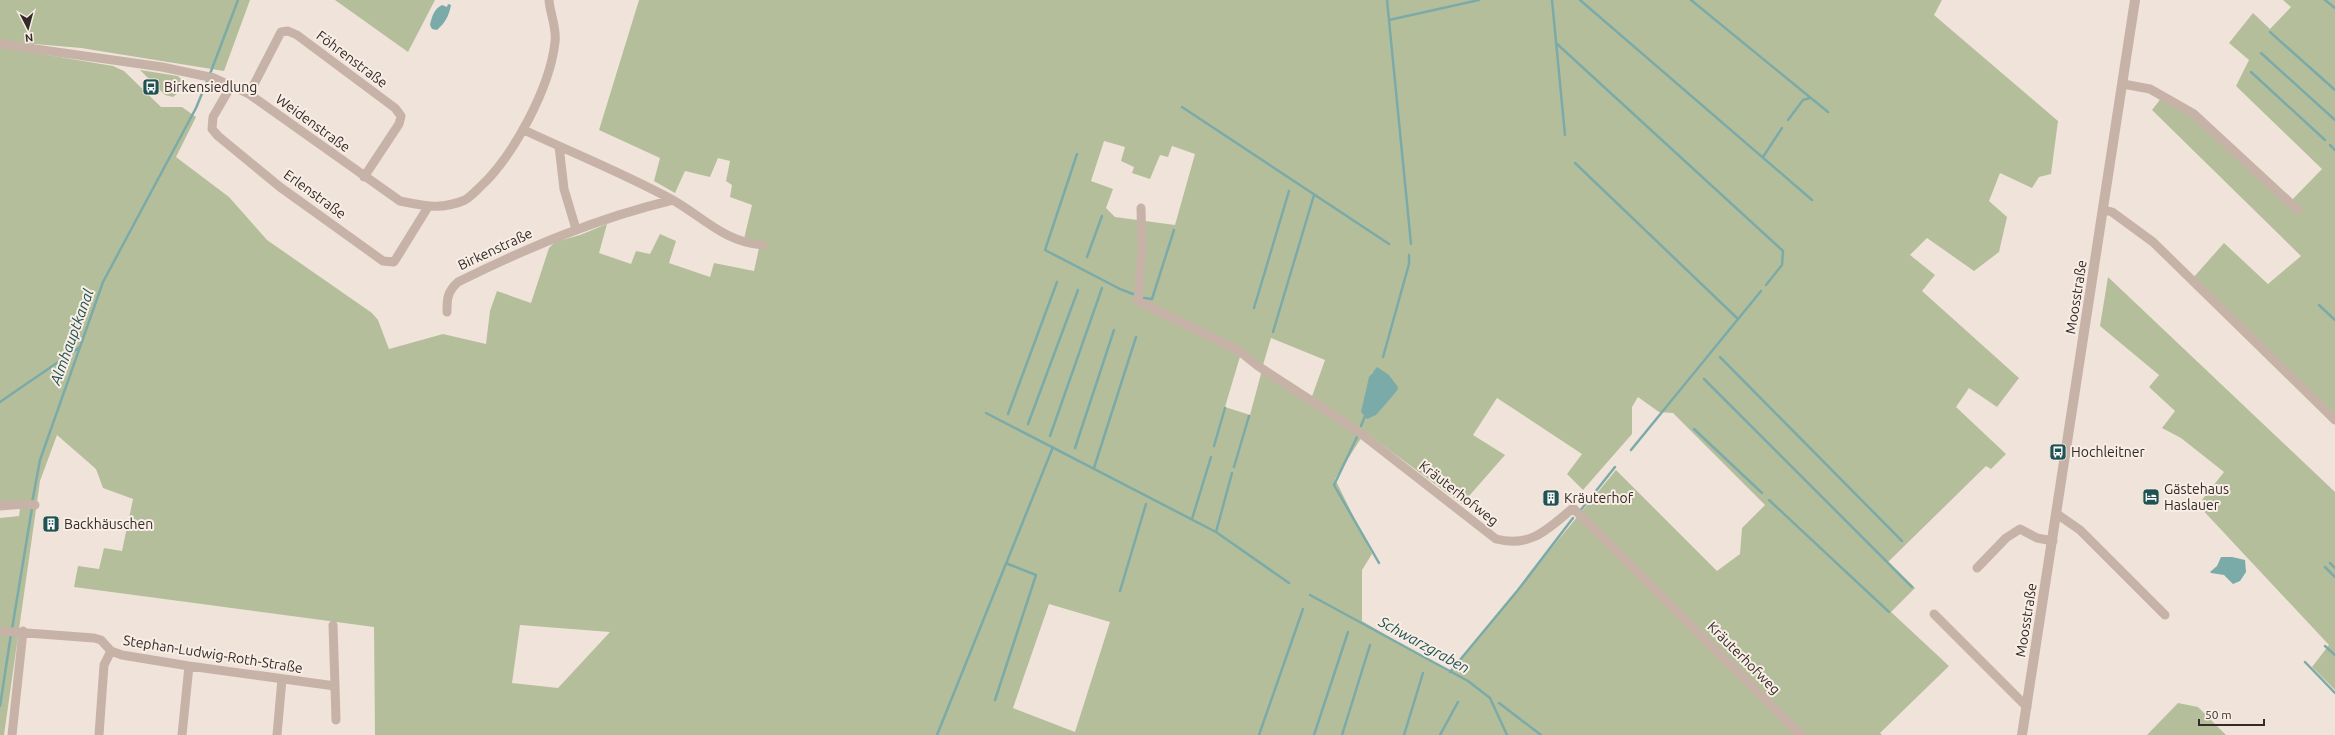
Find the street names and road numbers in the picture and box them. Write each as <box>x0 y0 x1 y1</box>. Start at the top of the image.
street label: Föhrenstraße <box>313 27 391 91</box>
street label: Weidenstraße <box>273 91 353 155</box>
street label: Erlenstraße <box>281 166 349 222</box>
street label: Birkenstraße <box>455 225 535 273</box>
street label: Moosstraße <box>2062 259 2090 335</box>
street label: Kräuterhofweg <box>1416 457 1502 529</box>
street label: Moosstraße <box>2012 582 2040 658</box>
street label: Kräuterhofweg <box>1704 618 1784 698</box>
street label: Stephan-Ludwig-Roth-Straße <box>122 632 304 676</box>

